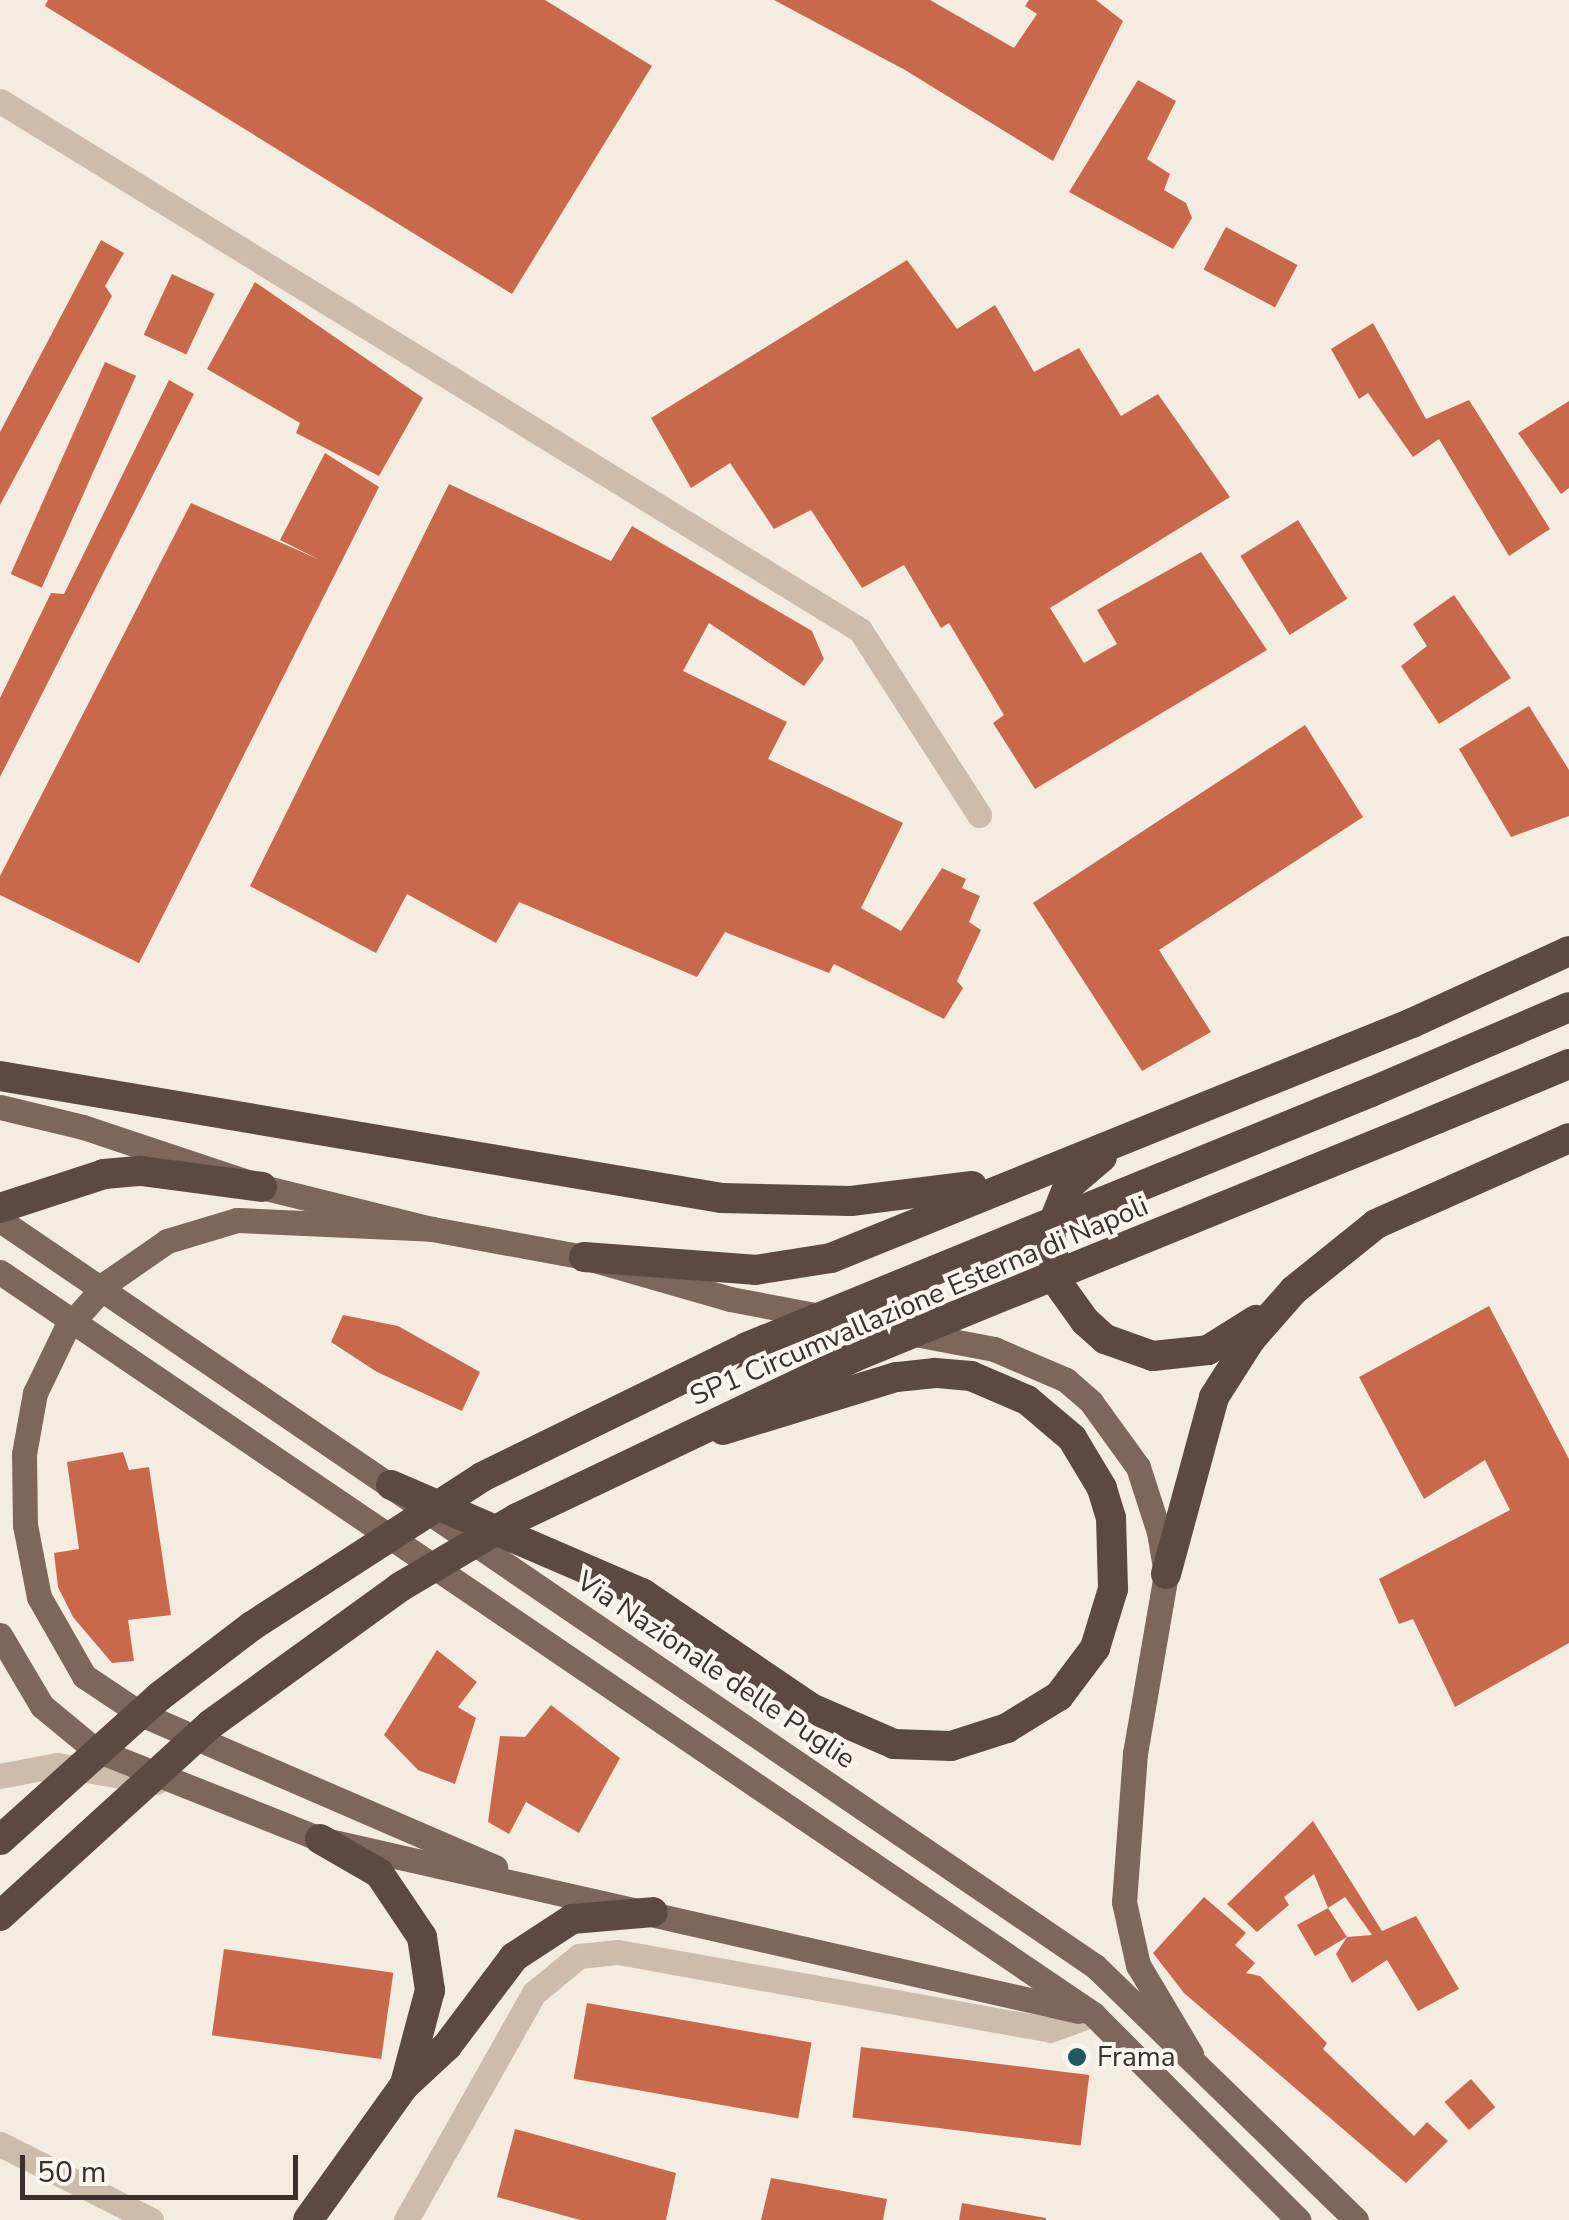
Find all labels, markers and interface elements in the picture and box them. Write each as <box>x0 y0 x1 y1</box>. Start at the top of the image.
street label: SP1 Circumvallazione Esterna di Napoli <box>685 1189 1153 1413</box>
street label: Via Nazionale delle Puglie <box>570 1564 862 1776</box>
place label: Frama <box>1097 2040 1176 2074</box>
marker: Frama <box>1066 2046 1088 2068</box>
scale bar <box>25 2135 302 2197</box>
text: 50 m <box>37 2152 106 2193</box>

